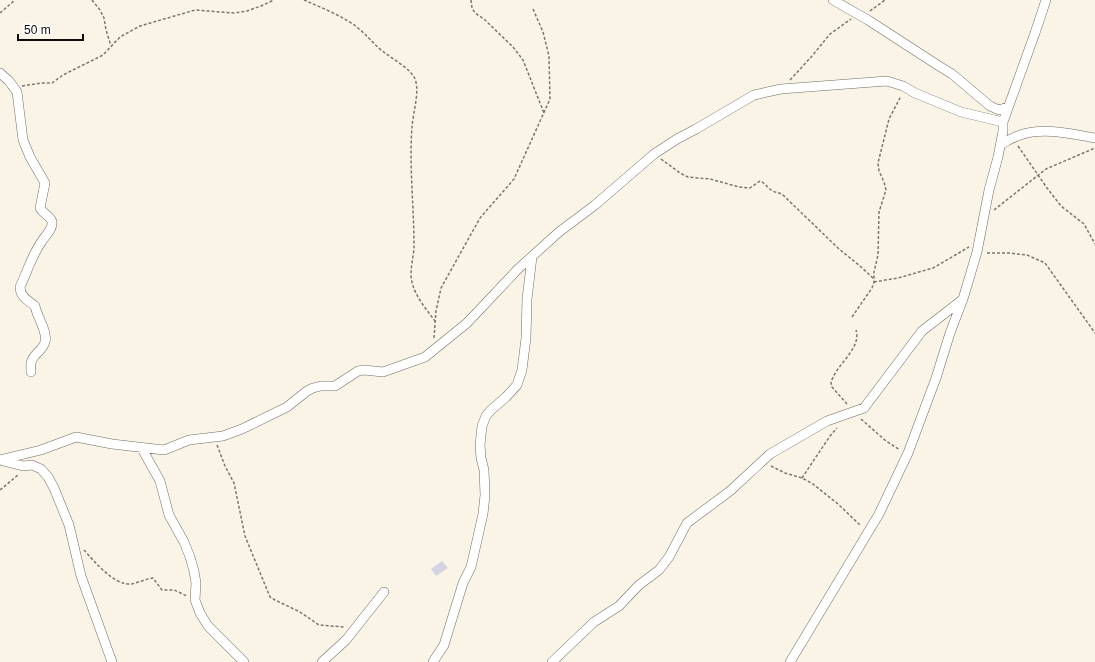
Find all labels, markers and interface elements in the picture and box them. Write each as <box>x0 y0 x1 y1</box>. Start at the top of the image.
scale bar <box>18 16 83 42</box>
text: 50 m <box>24 23 51 37</box>

